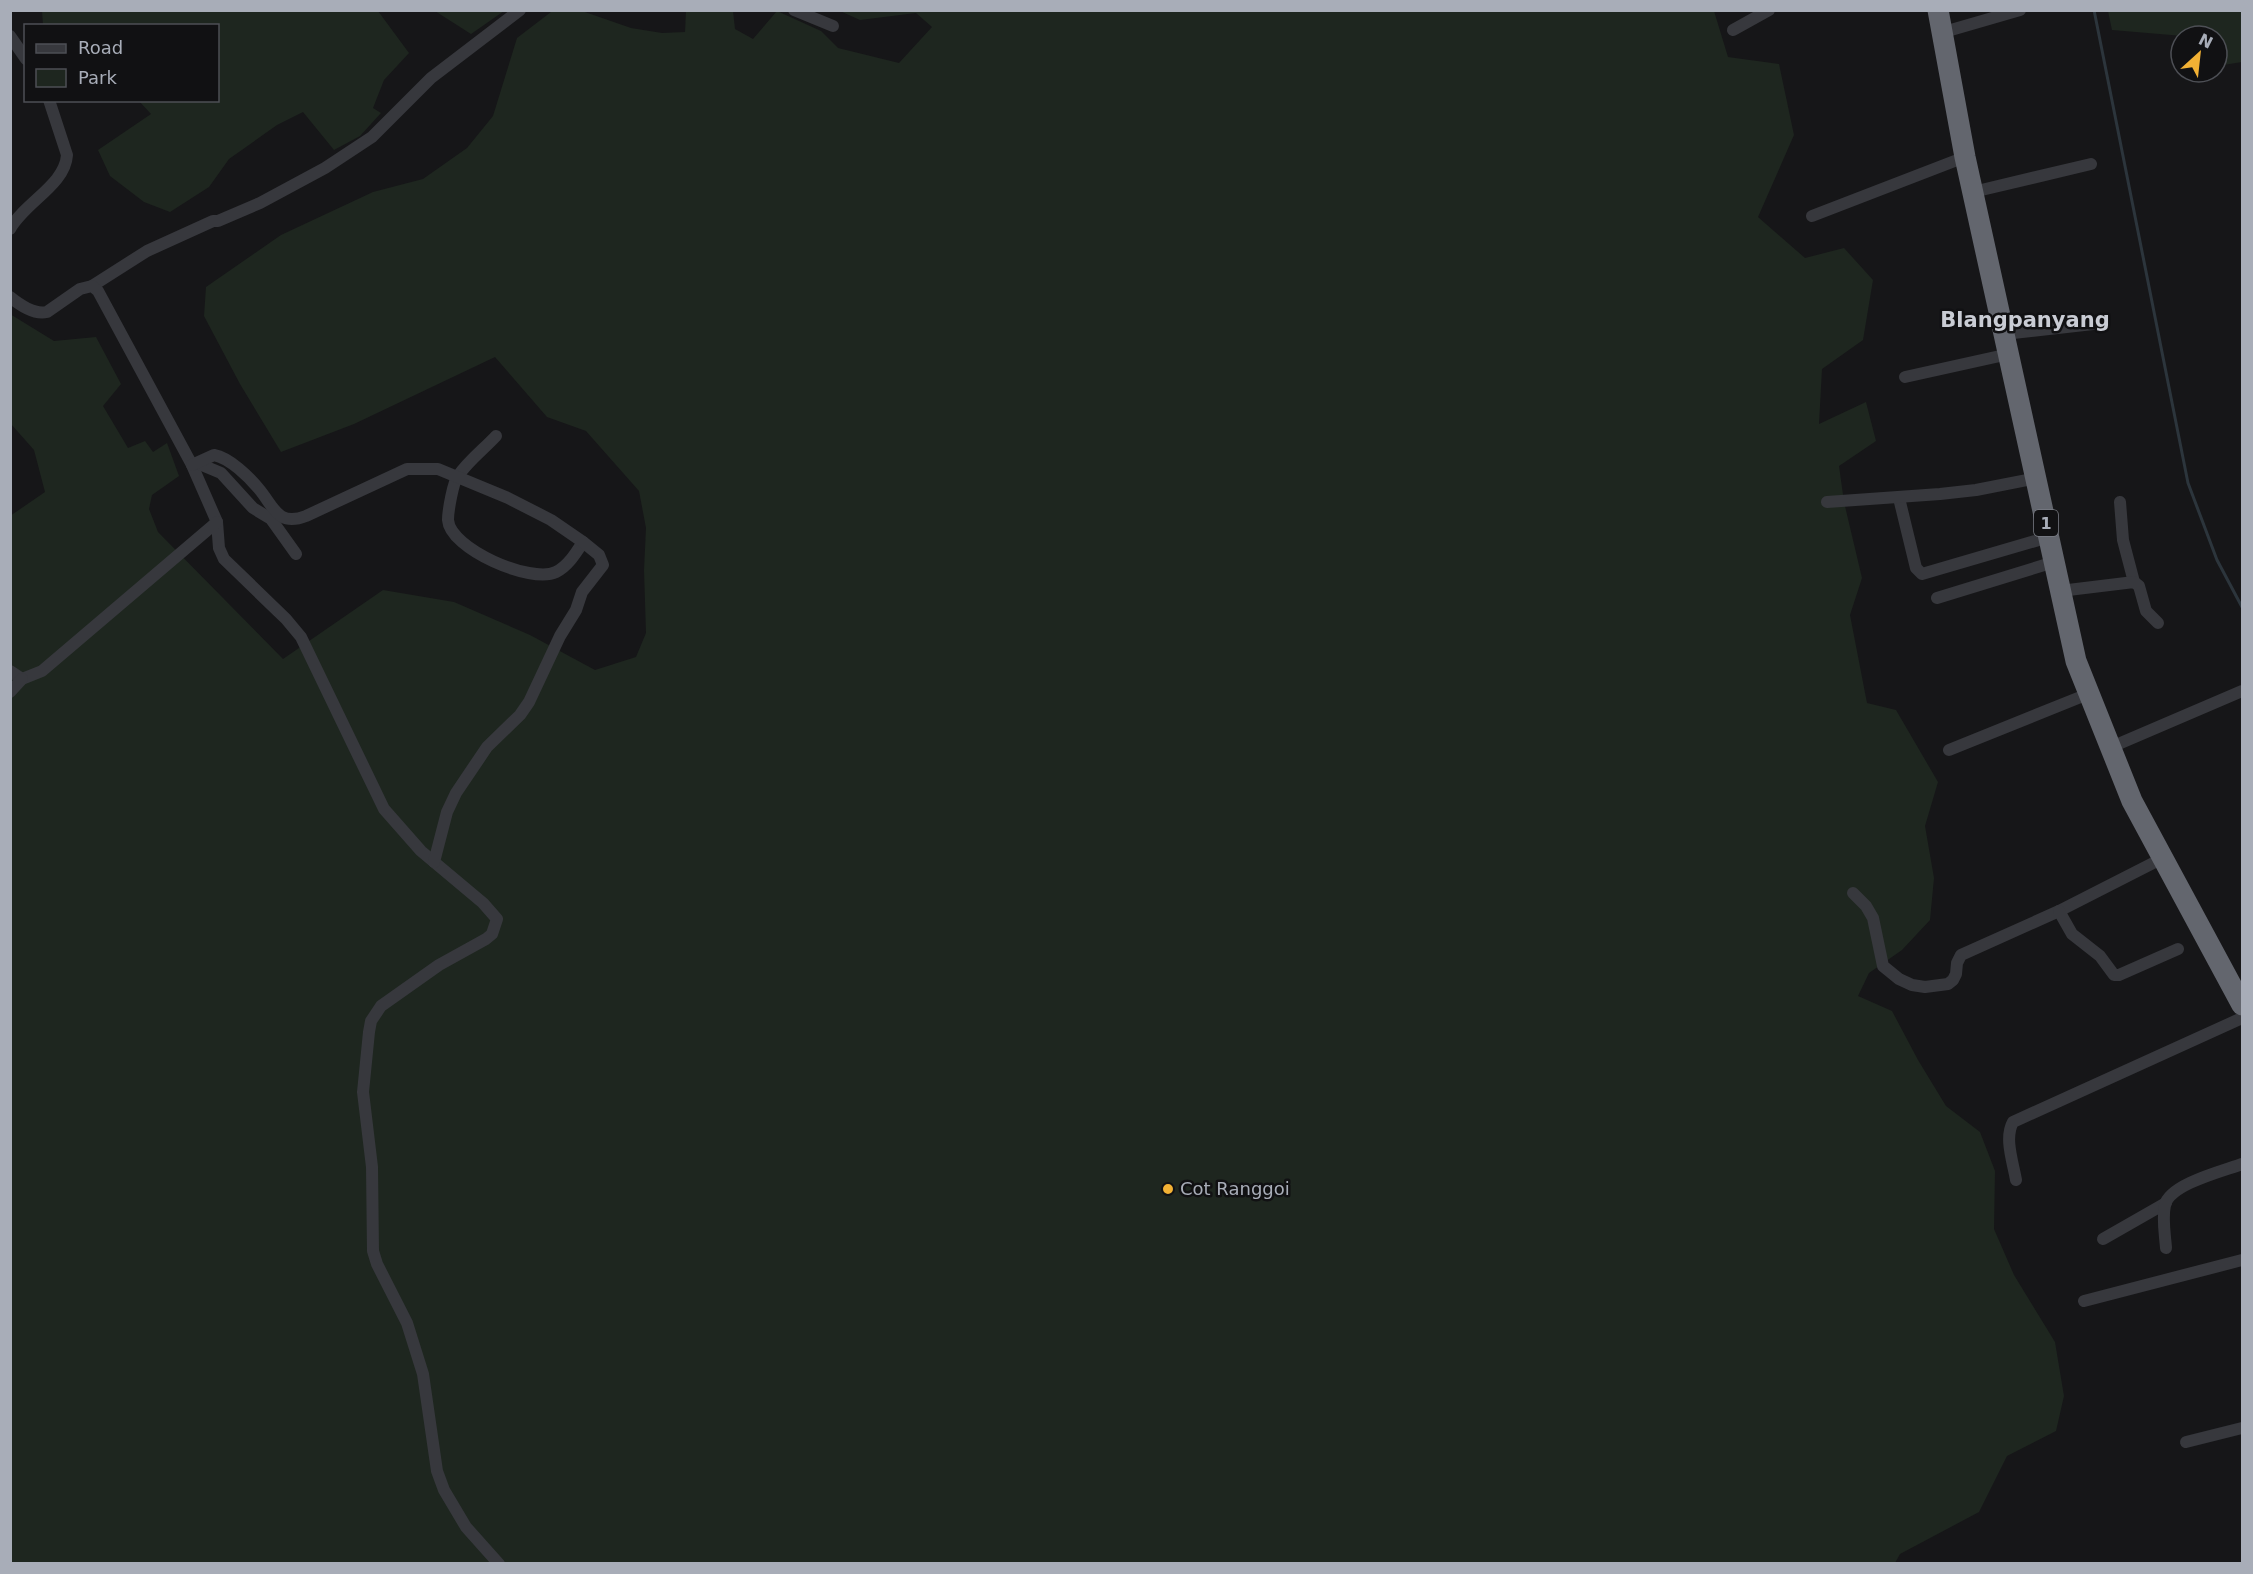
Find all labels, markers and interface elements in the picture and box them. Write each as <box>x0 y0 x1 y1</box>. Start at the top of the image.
legend <box>24 24 219 102</box>
north arrow <box>2169 24 2229 84</box>
text: N <box>2195 30 2216 53</box>
text: Road <box>78 37 123 58</box>
text: Park <box>78 67 117 88</box>
district label: Blangpanyang <box>1940 308 2110 332</box>
road number: 1 <box>2034 510 2058 536</box>
place label: Cot Ranggoi <box>1180 1178 1290 1199</box>
marker: Cot Ranggoi <box>1161 1182 1175 1196</box>

